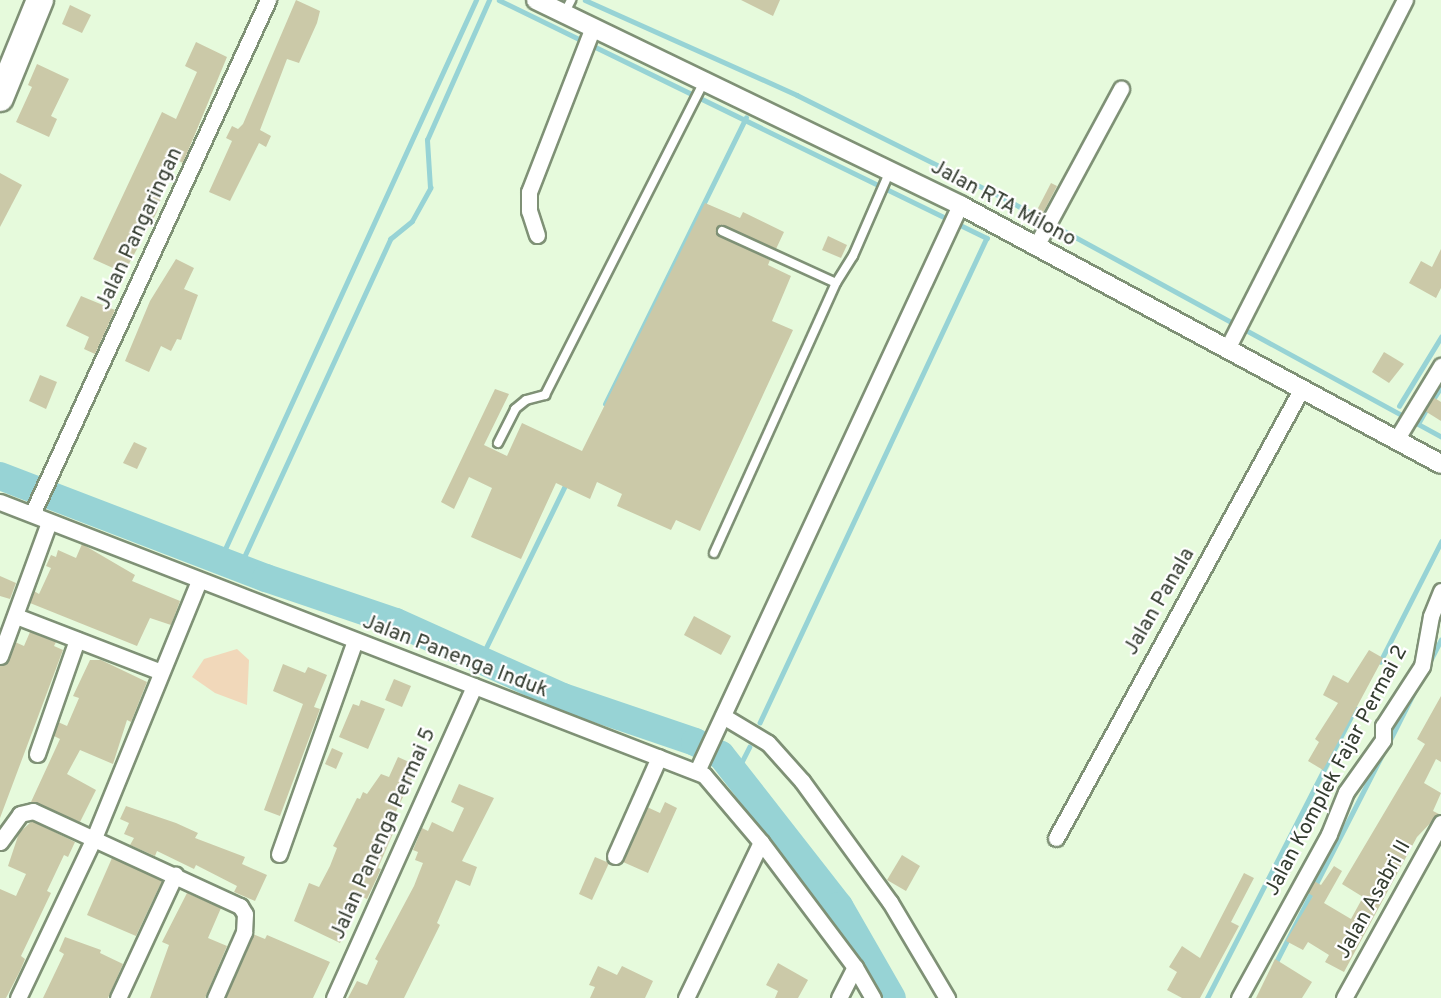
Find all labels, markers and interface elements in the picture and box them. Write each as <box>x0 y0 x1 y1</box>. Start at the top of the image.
street label: Jalan Pangaringan <box>91 144 189 314</box>
street label: Jalan RTA Milono <box>926 155 1080 253</box>
street label: Jalan Panala <box>1119 544 1201 660</box>
street label: Jalan Panenga Induk <box>359 610 551 704</box>
street label: Jalan Komplek Fajar Permai 2 <box>1260 641 1414 901</box>
street label: Jalan Panenga Permai 5 <box>326 724 442 944</box>
street label: Jalan Asabri II <box>1331 836 1417 964</box>

